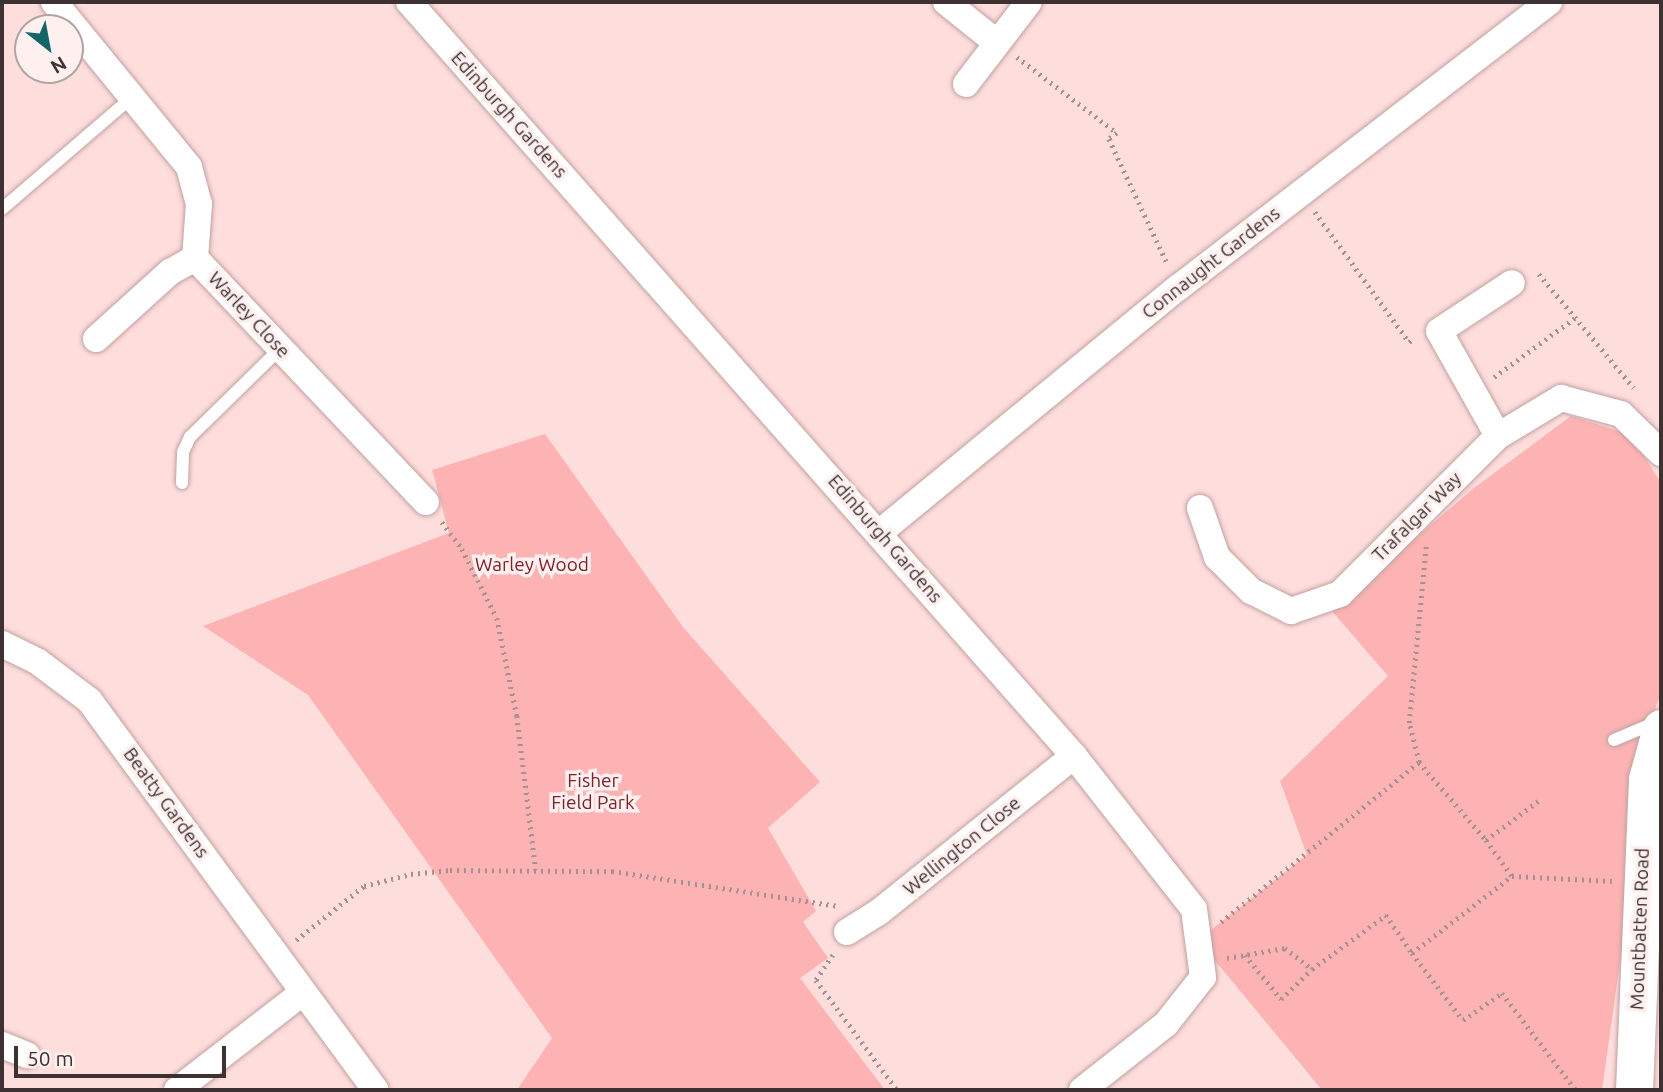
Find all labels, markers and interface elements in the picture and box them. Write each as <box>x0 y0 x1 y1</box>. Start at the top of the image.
north arrow <box>14 14 84 84</box>
street label: Edinburgh Gardens <box>446 47 572 183</box>
text: N <box>47 52 71 78</box>
street label: Connaught Gardens <box>1137 202 1285 324</box>
street label: Warley Close <box>203 267 295 363</box>
street label: Trafalgar Way <box>1368 468 1466 566</box>
street label: Edinburgh Gardens <box>823 470 947 608</box>
park label: Warley Wood <box>475 554 589 576</box>
street label: Beatty Gardens <box>118 743 214 863</box>
park label: Fisher Field Park <box>551 770 635 814</box>
street label: Wellington Close <box>899 792 1025 900</box>
street label: Mountbatten Road <box>1626 848 1654 1010</box>
scale bar <box>18 1032 229 1076</box>
text: 50 m <box>27 1046 74 1070</box>

